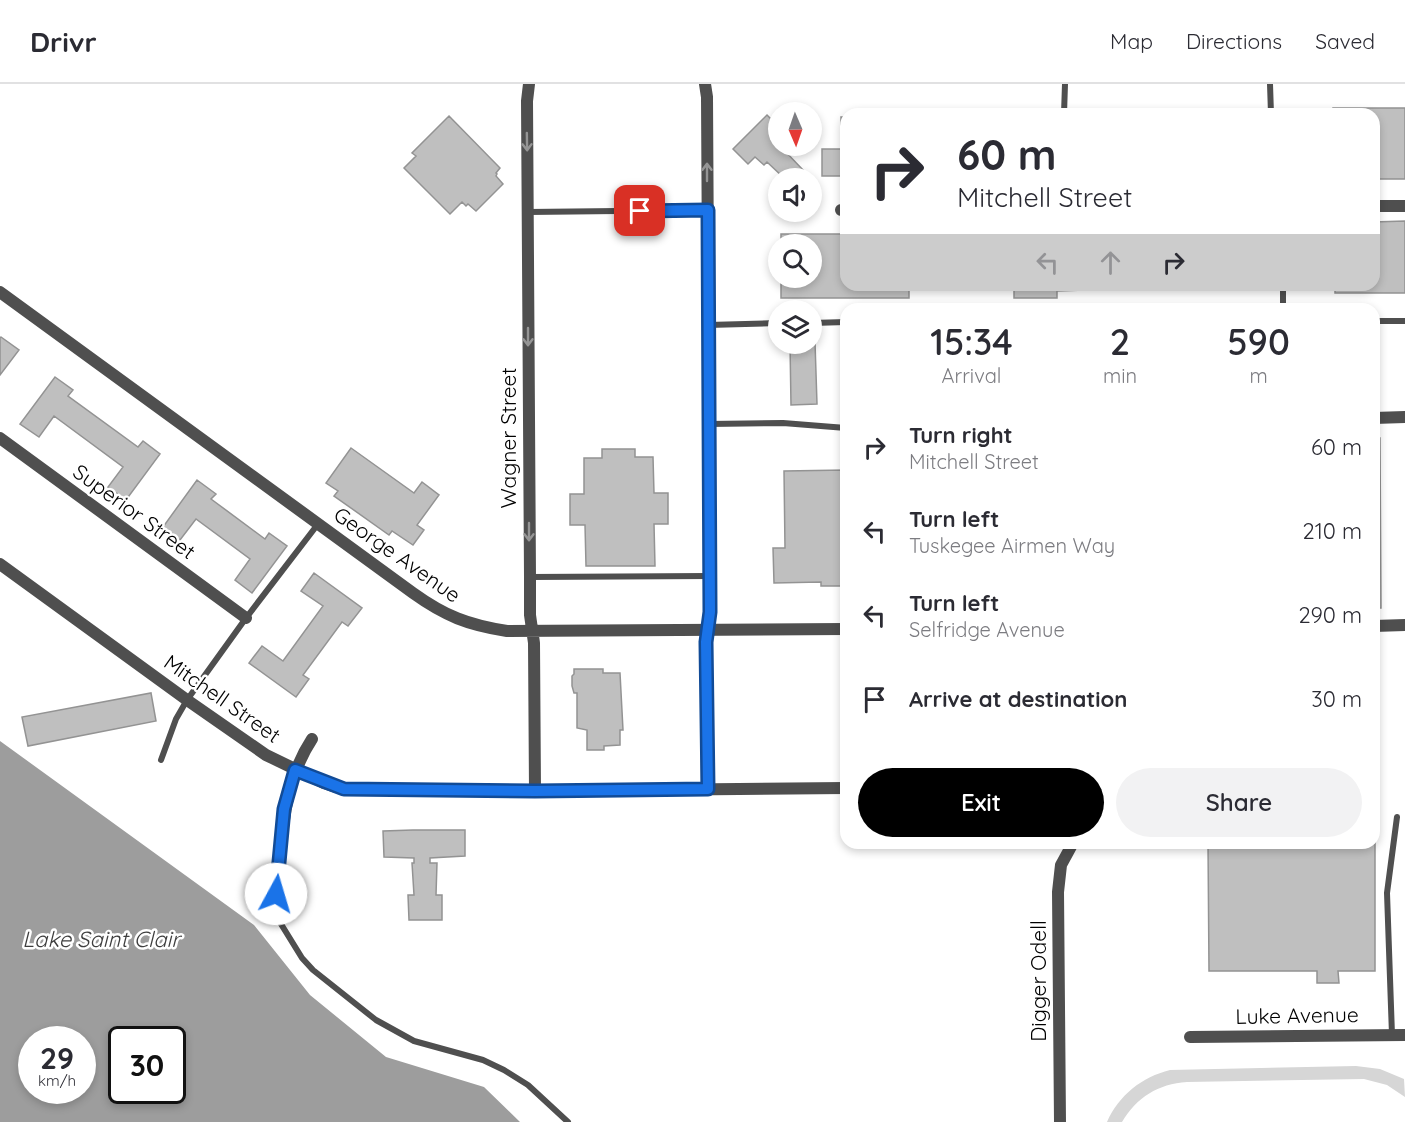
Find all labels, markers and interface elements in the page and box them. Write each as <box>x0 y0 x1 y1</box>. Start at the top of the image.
text: Drivr <box>30 24 97 59</box>
text: Map <box>1110 28 1153 54</box>
text: Directions <box>1186 28 1282 54</box>
text: Saved <box>1315 28 1375 54</box>
north arrow <box>768 102 822 156</box>
map controls <box>768 102 822 354</box>
text: 60 m <box>957 128 1057 181</box>
one-way arrow <box>521 132 533 152</box>
icon: right <box>858 132 936 210</box>
one-way arrow <box>702 163 713 183</box>
button: sound <box>768 168 822 222</box>
text: Mitchell Street <box>957 180 1132 214</box>
pin <box>614 185 665 236</box>
icon: arrive <box>623 194 656 227</box>
button: search <box>768 234 822 288</box>
icon: left <box>1031 246 1064 279</box>
icon: ahead <box>1094 246 1127 279</box>
icon: right <box>1157 246 1190 279</box>
button: layers <box>768 300 822 354</box>
text: 15:34 <box>930 319 1013 364</box>
text: 2 <box>1110 319 1130 364</box>
text: 590 <box>1227 319 1290 364</box>
one-way arrow <box>522 327 534 347</box>
text: Arrival <box>942 363 1001 388</box>
text: min <box>1103 363 1137 388</box>
text: m <box>1249 363 1268 388</box>
street label: Wagner Street <box>495 367 521 509</box>
text: Turn right <box>909 421 1013 449</box>
icon: right <box>858 431 891 464</box>
text: 60 m <box>1311 433 1362 461</box>
text: Mitchell Street <box>909 449 1039 474</box>
street label: Superior Street <box>68 458 201 564</box>
street label: George Avenue <box>329 501 466 608</box>
text: Turn left <box>909 505 999 533</box>
icon: left <box>858 515 891 548</box>
text: 210 m <box>1303 517 1362 545</box>
one-way arrow <box>523 522 535 542</box>
text: Tuskegee Airmen Way <box>909 533 1115 558</box>
text: Turn left <box>909 589 999 617</box>
icon: left <box>858 599 891 632</box>
text: 290 m <box>1298 601 1362 629</box>
text: Selfridge Avenue <box>909 617 1065 642</box>
street label: Mitchell Street <box>159 648 286 748</box>
icon: arrive <box>858 683 891 716</box>
text: Arrive at destination <box>909 685 1127 713</box>
text: 30 m <box>1311 685 1362 713</box>
button: Exit <box>858 768 1104 837</box>
button: Share <box>1116 768 1362 837</box>
position arrow <box>244 862 308 926</box>
street label: Digger Odell <box>1025 920 1051 1042</box>
water label: Lake Saint Clair <box>22 925 182 953</box>
street label: Luke Avenue <box>1235 1001 1359 1029</box>
speed limit sign: 30 <box>108 1026 186 1104</box>
text: 29 <box>40 1039 74 1077</box>
text: km/h <box>38 1071 76 1090</box>

